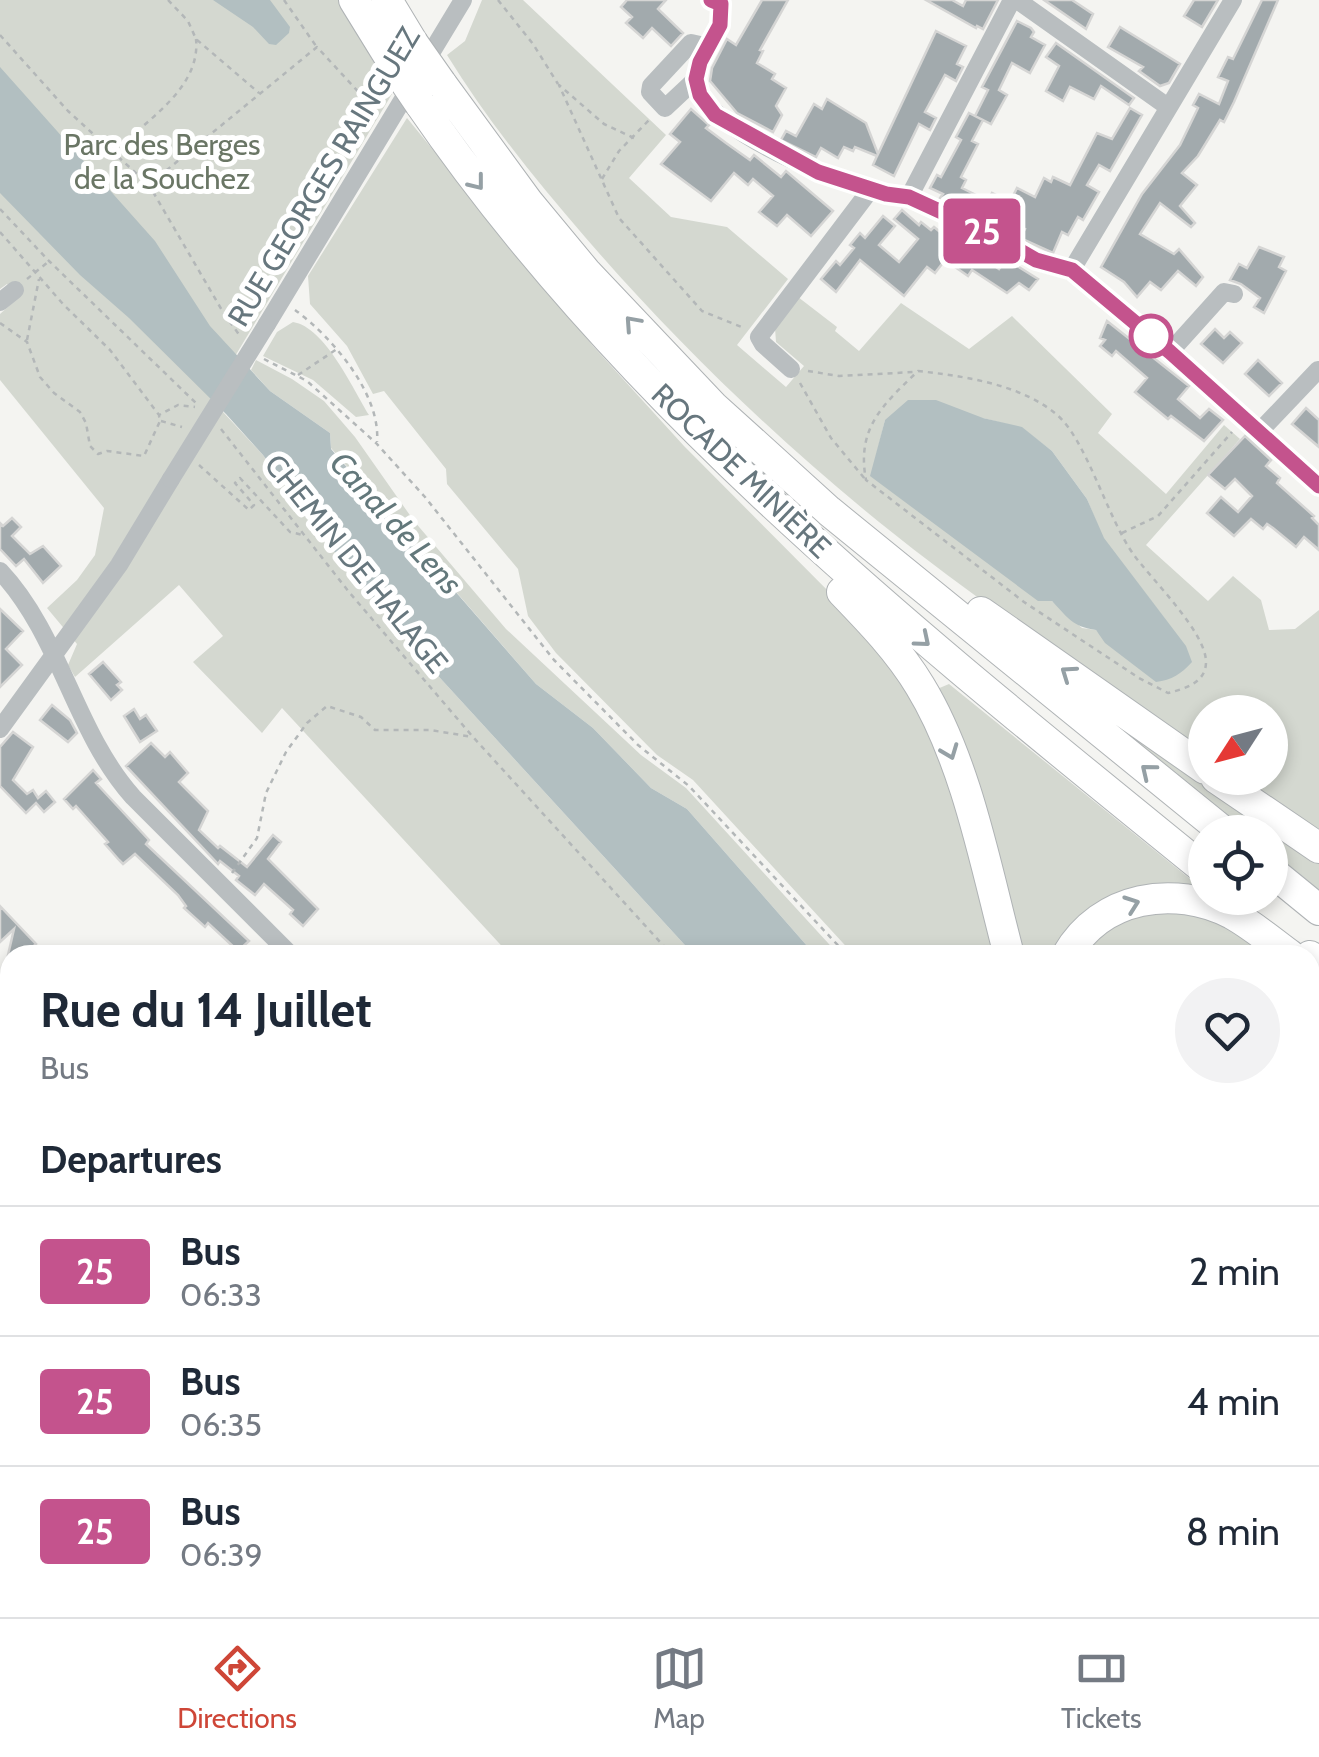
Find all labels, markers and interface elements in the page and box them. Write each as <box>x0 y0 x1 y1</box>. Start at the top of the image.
street label: RUE GEORGES RAINGUEZ <box>220 20 428 333</box>
park label: Parc des Berges de la Souchez <box>63 126 261 197</box>
one-way arrow <box>465 172 483 190</box>
line badge: 25 <box>937 198 1027 264</box>
text: 25 <box>963 210 1001 253</box>
unlabelled marker <box>1130 315 1172 357</box>
one-way arrow <box>625 316 643 335</box>
street label: ROCADE MINIÈRE <box>644 376 839 566</box>
water label: Canal de Lens <box>322 443 471 602</box>
street label: CHEMIN DE HALAGE <box>257 447 456 681</box>
one-way arrow <box>912 628 930 646</box>
one-way arrow <box>1061 667 1079 685</box>
north arrow <box>1188 695 1288 795</box>
map controls <box>1188 695 1288 915</box>
one-way arrow <box>938 742 959 759</box>
one-way arrow <box>1142 765 1160 783</box>
button: locate <box>1188 815 1288 915</box>
one-way arrow <box>1122 895 1139 916</box>
button: heart <box>1175 978 1280 1083</box>
text: Rue du 14 Juillet <box>40 981 372 1039</box>
text: Bus <box>40 1048 89 1087</box>
text: Departures <box>40 1136 222 1183</box>
text: Bus <box>180 1228 241 1275</box>
text: 2 min <box>1189 1248 1280 1295</box>
text: 25 <box>76 1250 114 1293</box>
text: 06:33 <box>180 1275 262 1314</box>
text: Bus <box>180 1358 241 1405</box>
text: 4 min <box>1187 1378 1280 1425</box>
text: 25 <box>76 1380 114 1423</box>
text: 06:35 <box>180 1405 262 1444</box>
text: Bus <box>180 1488 241 1535</box>
text: 8 min <box>1186 1508 1280 1555</box>
text: 25 <box>76 1510 114 1553</box>
text: 06:39 <box>180 1535 263 1574</box>
tab: Directions <box>177 1641 297 1735</box>
tab: Map <box>652 1641 707 1735</box>
tab: Tickets <box>1061 1641 1142 1735</box>

